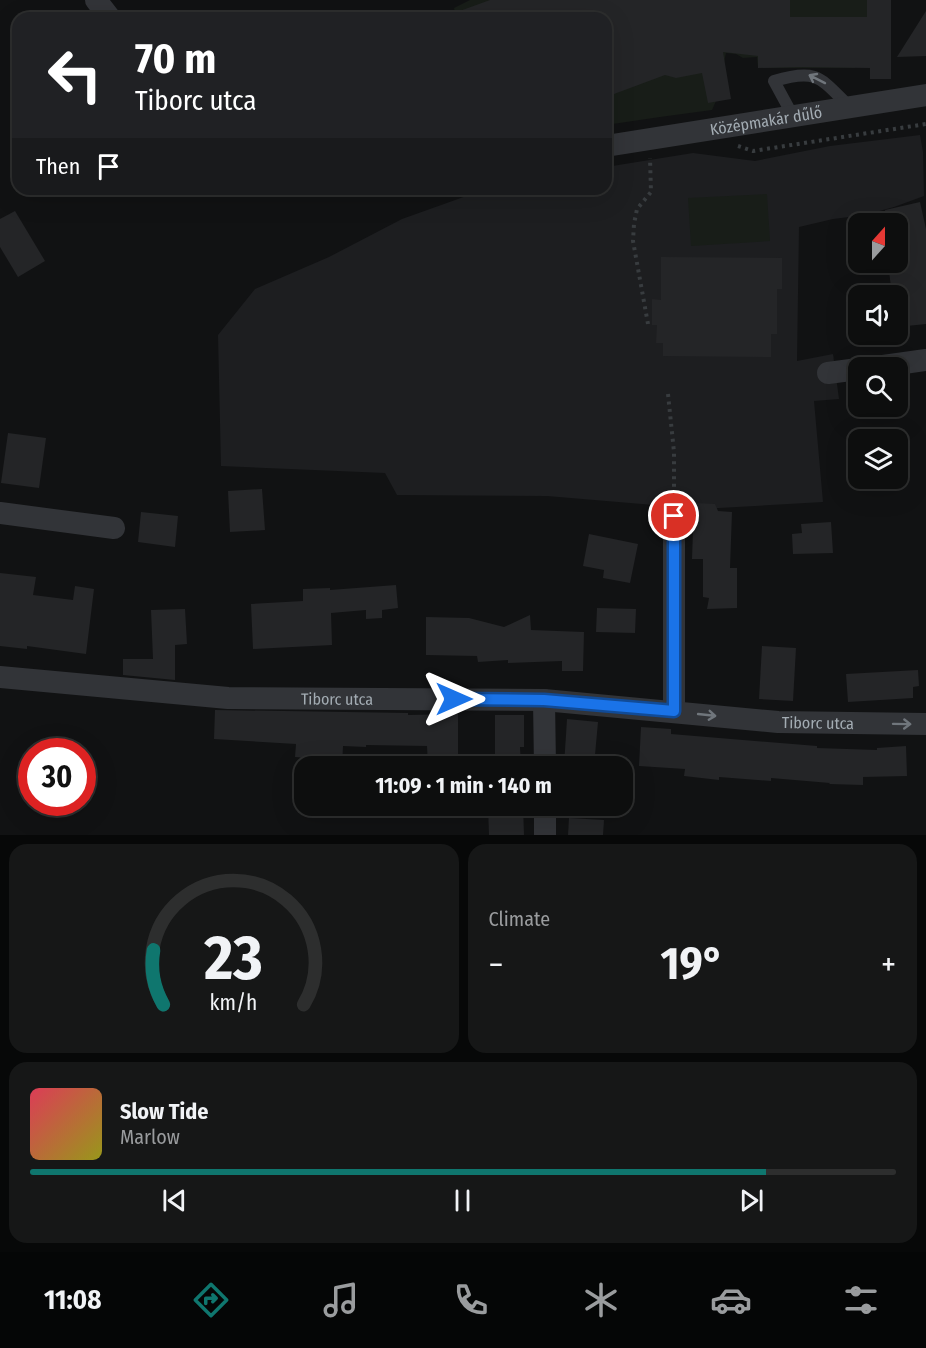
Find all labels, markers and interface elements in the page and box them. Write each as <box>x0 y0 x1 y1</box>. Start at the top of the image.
text: 70 m <box>135 34 216 84</box>
icon: left <box>36 36 114 114</box>
one-way arrow <box>809 73 826 85</box>
text: Tiborc utca <box>135 85 257 117</box>
street label: Középmakár dűlő <box>709 102 823 139</box>
icon: arrive <box>92 150 125 183</box>
text: Then <box>36 153 80 180</box>
north arrow <box>848 213 908 273</box>
map controls <box>848 213 908 489</box>
button: sound <box>848 285 908 345</box>
button: search <box>848 357 908 417</box>
button: layers <box>848 429 908 489</box>
pin <box>648 490 699 541</box>
icon: arrive <box>657 499 690 532</box>
position arrow <box>422 667 486 731</box>
street label: Tiborc utca <box>301 689 373 708</box>
one-way arrow <box>697 710 717 721</box>
street label: Tiborc utca <box>782 713 854 733</box>
one-way arrow <box>891 718 911 729</box>
speed limit sign: 30 <box>18 738 96 816</box>
text: 11:09 · 1 min · 140 m <box>375 772 552 799</box>
text: Climate <box>489 907 550 931</box>
text: 23 <box>204 921 263 996</box>
text: 19° <box>660 937 724 991</box>
text: − <box>489 945 503 985</box>
text: + <box>881 945 896 985</box>
text: km/h <box>210 991 258 1017</box>
text: Slow Tide <box>120 1098 208 1125</box>
text: Marlow <box>120 1125 180 1149</box>
icon: previous <box>158 1184 191 1217</box>
icon: pause <box>446 1184 479 1217</box>
icon: next <box>735 1184 768 1217</box>
icon: directions <box>190 1279 232 1321</box>
icon: music <box>320 1279 362 1321</box>
icon: phone <box>450 1279 492 1321</box>
icon: climate <box>580 1279 622 1321</box>
icon: car <box>710 1279 752 1321</box>
icon: filters <box>840 1279 882 1321</box>
text: 11:08 <box>44 1284 102 1316</box>

